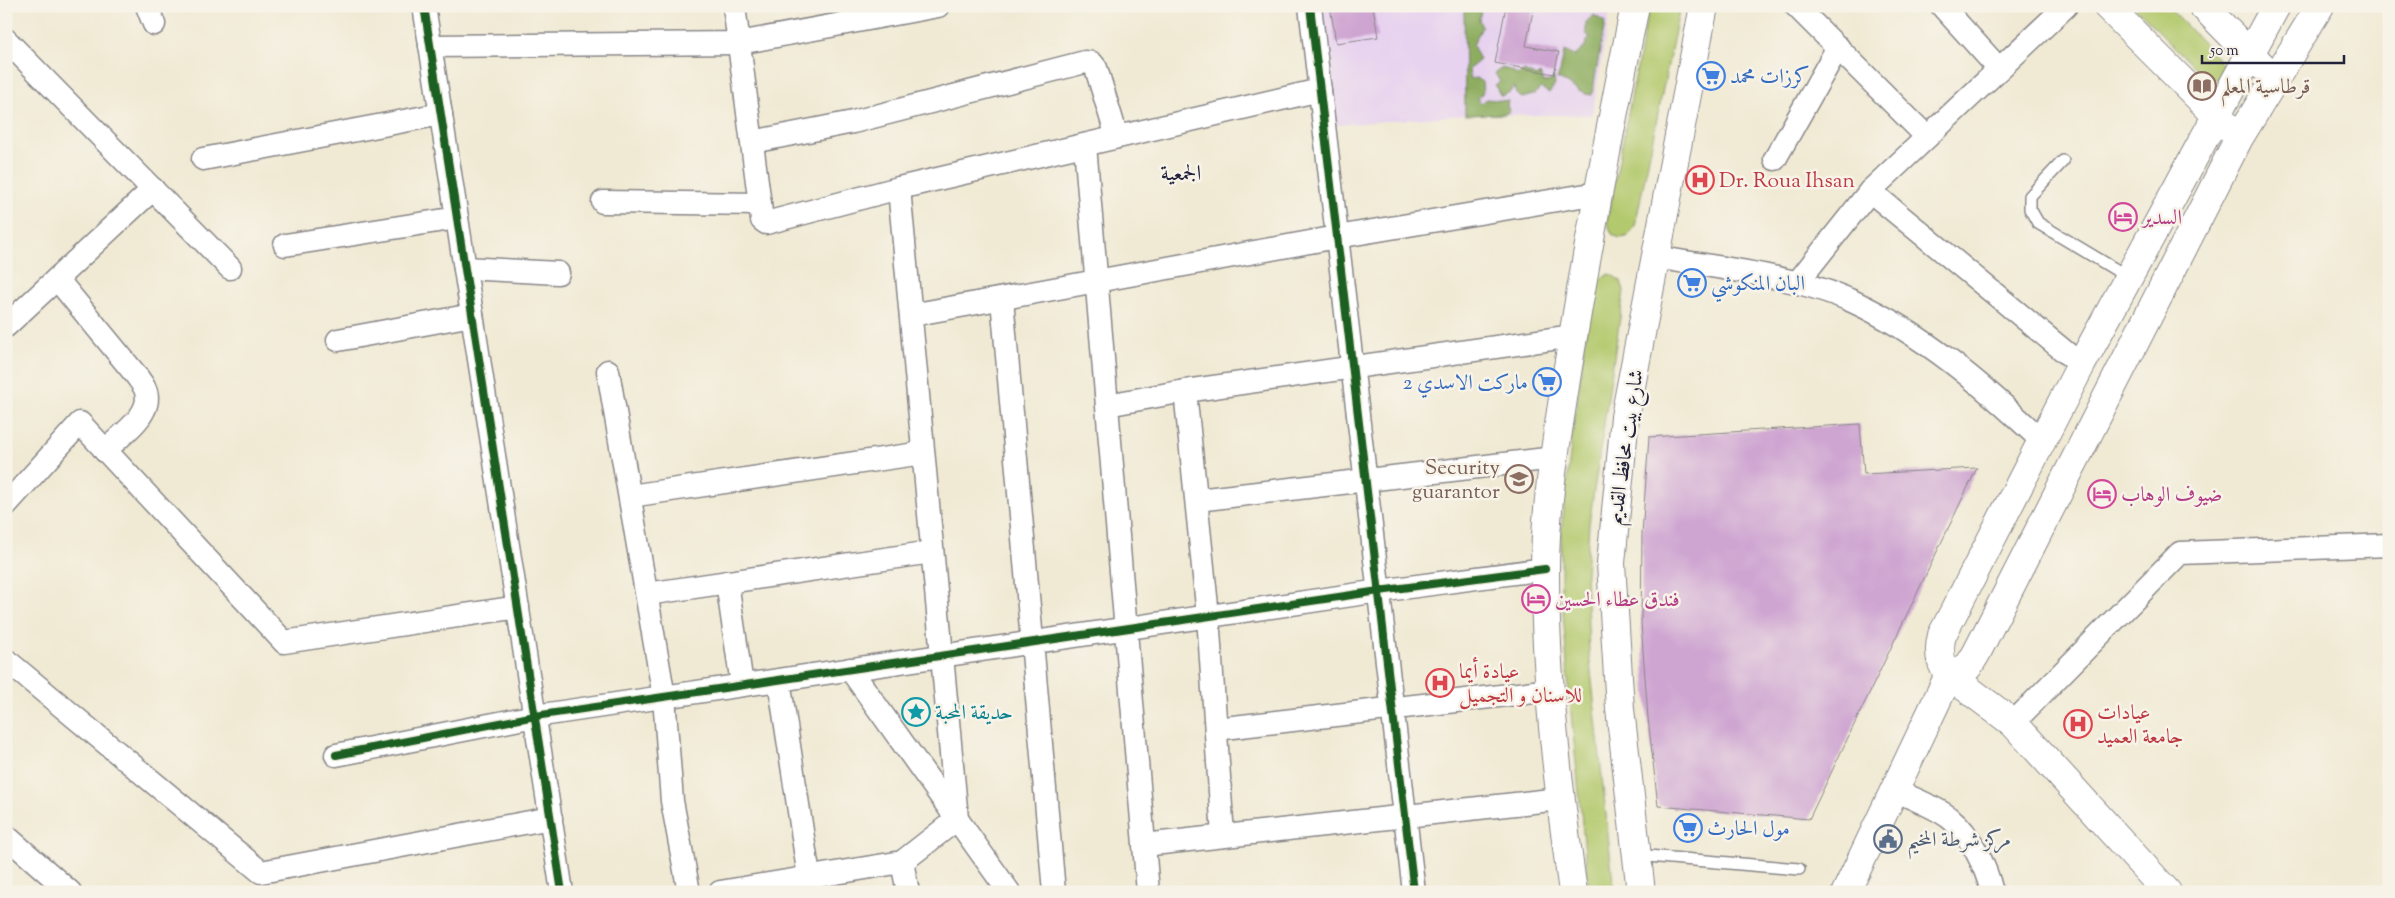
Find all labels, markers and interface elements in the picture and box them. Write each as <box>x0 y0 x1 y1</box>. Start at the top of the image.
scale bar <box>2202 32 2345 64</box>
text: 50 m <box>2209 41 2239 62</box>
supermarket icon: كرزات محمد <box>1696 61 1726 91</box>
place label: كرزات محمد <box>1730 63 1810 93</box>
library icon: قرطاسية المعلم <box>2187 71 2217 101</box>
place label: قرطاسية المعلم <box>2221 73 2310 107</box>
district label: الجمعية <box>1161 159 1201 191</box>
hospital icon: Dr. Roua Ihsan <box>1685 165 1715 195</box>
place label: Dr. Roua Ihsan <box>1719 167 1855 197</box>
hotel icon: السدير <box>2108 202 2138 232</box>
place label: السدير <box>2140 204 2182 234</box>
supermarket icon: البان المنكوشي <box>1677 268 1707 298</box>
place label: البان المنكوشي <box>1711 270 1805 303</box>
supermarket icon: ماركت الاسدي 2 <box>1532 367 1562 397</box>
street label: شارع بيت محافظ القديم <box>1601 368 1654 527</box>
place label: ماركت الاسدي 2 <box>1403 369 1528 399</box>
place label: Security guarantor <box>1412 454 1501 508</box>
school or university icon: Security guarantor <box>1504 464 1534 494</box>
hotel icon: ضيوف الوهاب <box>2087 479 2117 509</box>
place label: ضيوف الوهاب <box>2121 481 2222 511</box>
hotel icon: فندق عطاء الحسين <box>1521 584 1551 614</box>
place label: فندق عطاء الحسين <box>1555 586 1680 616</box>
place label: عيادة أيما للاسنان و التجميل <box>1459 656 1582 712</box>
hospital icon: عيادة أيما للاسنان و التجميل <box>1425 668 1455 698</box>
place icon: حديقة المحبة <box>901 697 931 727</box>
place label: حديقة المحبة <box>935 699 1013 729</box>
place label: عيادات جامعة العميد <box>2097 699 2183 753</box>
hospital icon: عيادات جامعة العميد <box>2063 709 2093 739</box>
supermarket icon: مول الحارث <box>1673 813 1703 843</box>
place label: مول الحارث <box>1707 815 1790 845</box>
public building icon: مركز شرطة المخيم <box>1873 824 1903 854</box>
place label: مركز شرطة المخيم <box>1907 826 2011 860</box>

